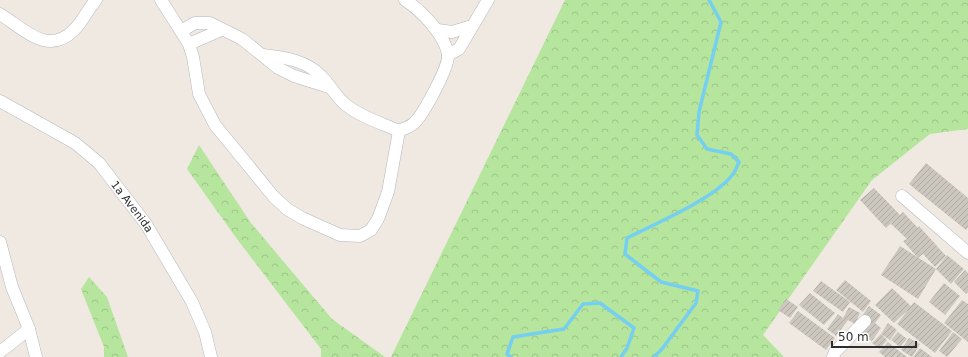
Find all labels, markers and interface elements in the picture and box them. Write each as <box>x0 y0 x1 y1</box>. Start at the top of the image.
street label: 1a Avenida <box>109 178 156 235</box>
scale bar <box>832 323 916 349</box>
text: 50 m <box>838 330 869 344</box>

